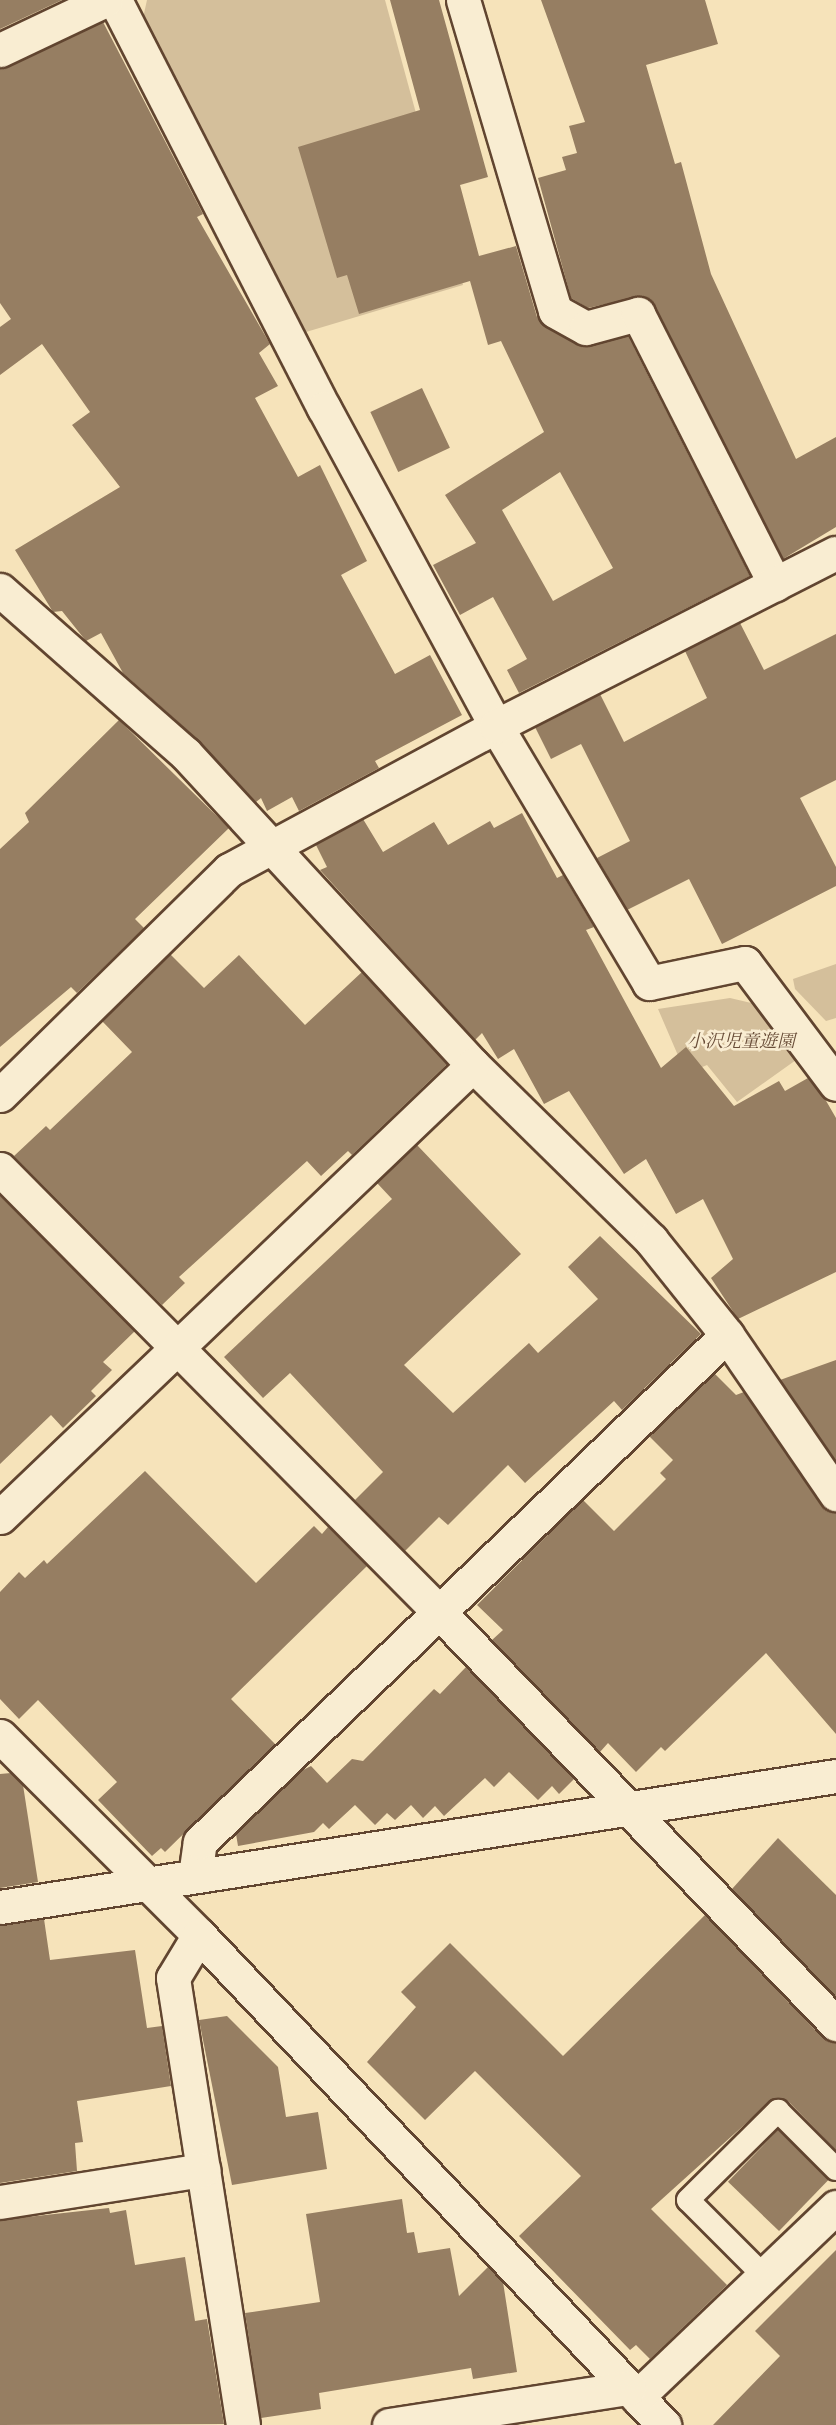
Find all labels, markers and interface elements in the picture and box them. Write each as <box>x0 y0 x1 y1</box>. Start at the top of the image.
park label: 小沢児童遊園 <box>687 1031 795 1053</box>

